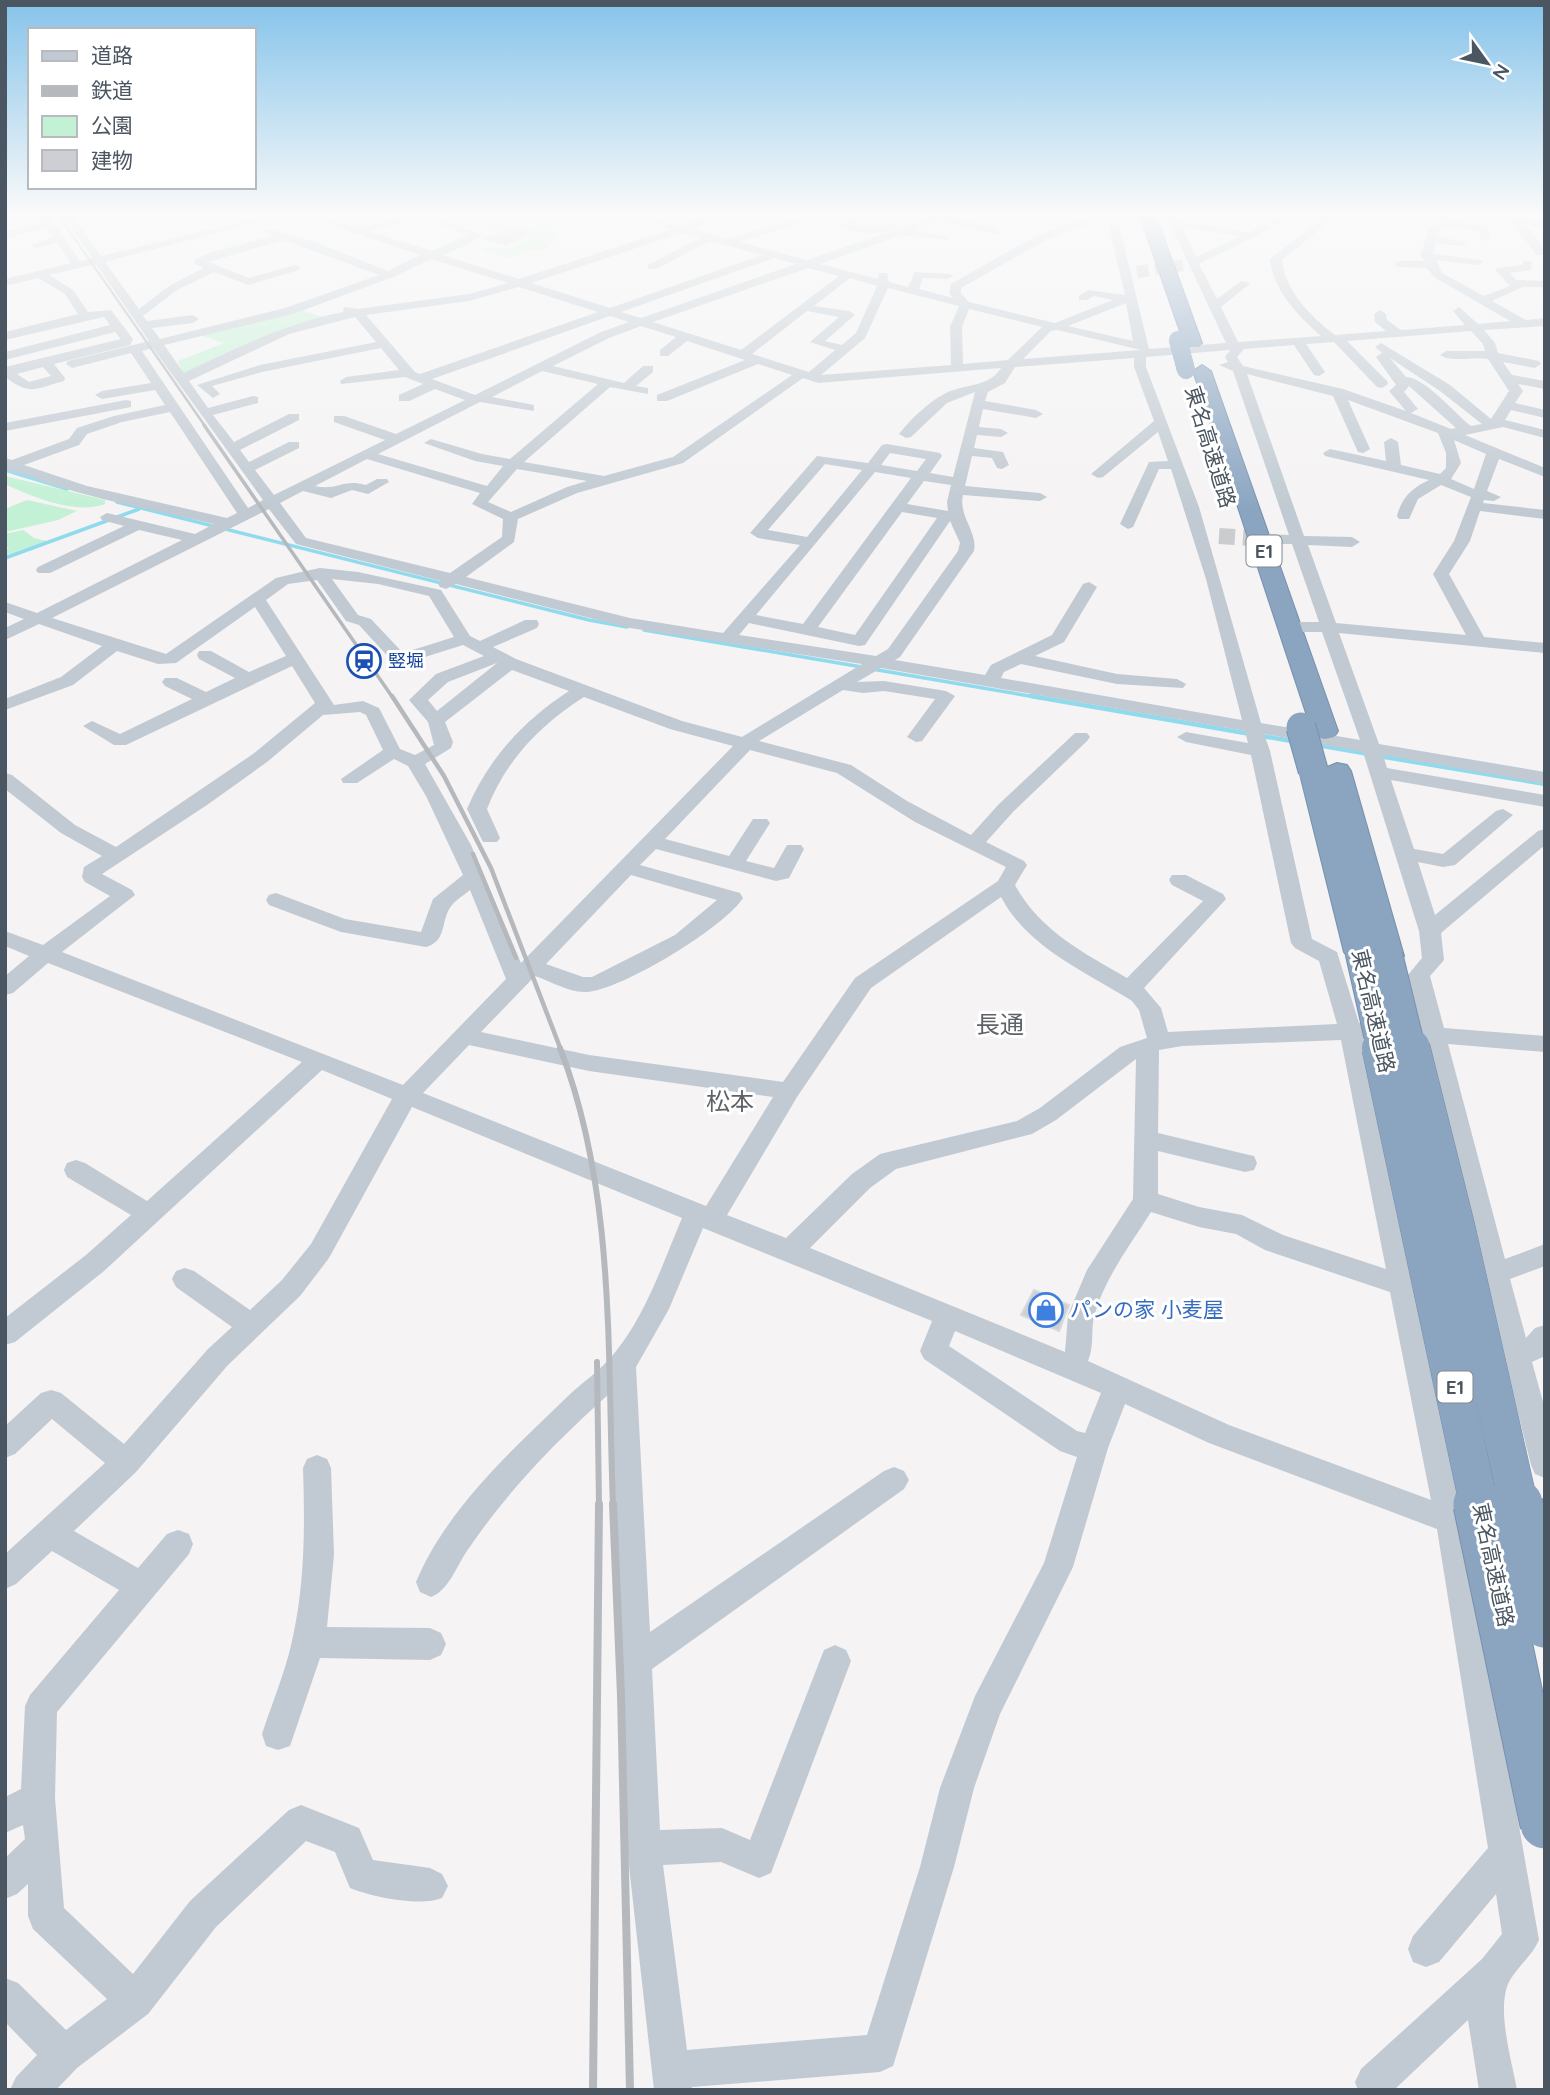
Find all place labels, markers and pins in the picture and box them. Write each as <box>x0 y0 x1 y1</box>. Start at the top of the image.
station icon: 竪堀 <box>345 642 383 680</box>
place label: 竪堀 <box>388 649 424 672</box>
shop icon: パンの家 小麦屋 <box>1027 1291 1065 1329</box>
place label: パンの家 小麦屋 <box>1070 1296 1224 1322</box>

